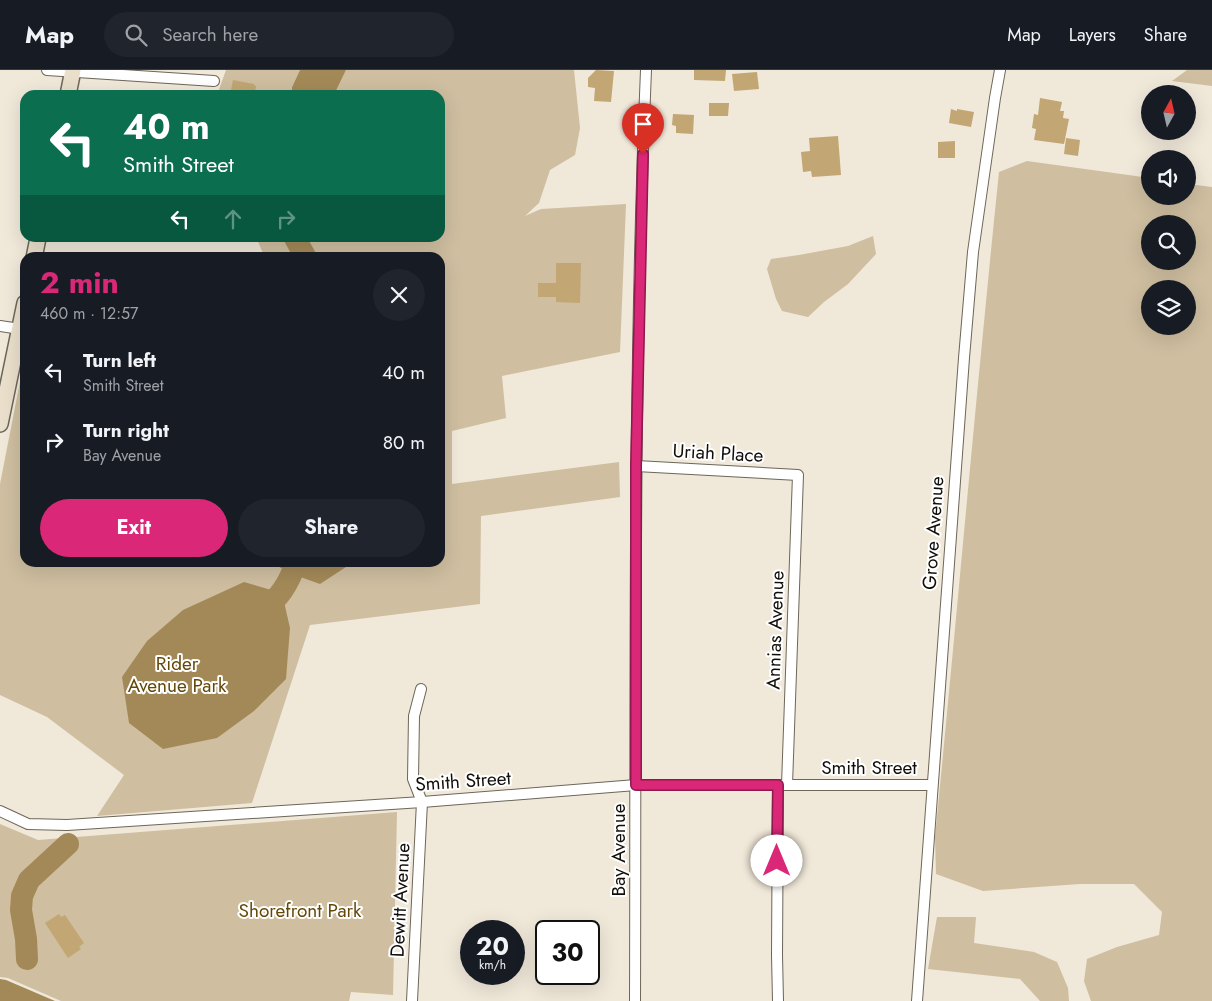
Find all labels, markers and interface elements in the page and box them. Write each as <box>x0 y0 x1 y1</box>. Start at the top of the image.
search box <box>104 12 454 57</box>
text: Map <box>25 17 74 52</box>
icon: search <box>122 21 150 49</box>
text: Search here <box>162 21 258 48</box>
text: Map <box>1007 22 1041 48</box>
text: Layers <box>1069 22 1116 48</box>
text: Share <box>1144 22 1187 48</box>
north arrow <box>1141 85 1196 140</box>
map controls <box>1141 85 1196 335</box>
text: 40 m <box>123 102 210 152</box>
pin <box>622 103 664 154</box>
icon: left <box>40 110 105 175</box>
icon: arrive <box>629 110 657 138</box>
text: Smith Street <box>123 148 234 180</box>
button: sound <box>1141 150 1196 205</box>
icon: left <box>166 205 194 233</box>
icon: ahead <box>219 205 247 233</box>
icon: right <box>272 205 300 233</box>
button: search <box>1141 215 1196 270</box>
text: 2 min <box>40 261 119 304</box>
button: close <box>373 269 425 321</box>
button: layers <box>1141 280 1196 335</box>
text: 460 m · 12:57 <box>40 302 138 325</box>
text: Turn left <box>83 347 156 374</box>
icon: left <box>40 358 68 386</box>
text: 40 m <box>382 359 425 386</box>
text: Smith Street <box>83 374 164 397</box>
text: Turn right <box>83 417 169 444</box>
icon: right <box>40 428 68 456</box>
text: 80 m <box>383 429 425 456</box>
street label: Uriah Place <box>672 437 764 469</box>
text: Bay Avenue <box>83 444 161 467</box>
street label: Grove Avenue <box>916 475 950 591</box>
button: Exit <box>40 499 228 557</box>
button: Share <box>238 499 425 557</box>
street label: Annias Avenue <box>759 570 791 690</box>
park label: Rider Avenue Park <box>128 650 227 699</box>
street label: Smith Street <box>821 754 917 781</box>
street label: Smith Street <box>414 764 512 798</box>
street label: Bay Avenue <box>605 803 632 896</box>
position arrow <box>750 834 802 886</box>
street label: Dewitt Avenue <box>384 842 416 958</box>
park label: Shorefront Park <box>239 897 362 924</box>
speed limit sign: 30 <box>535 920 600 985</box>
text: 20 <box>476 928 509 964</box>
text: km/h <box>479 956 506 974</box>

